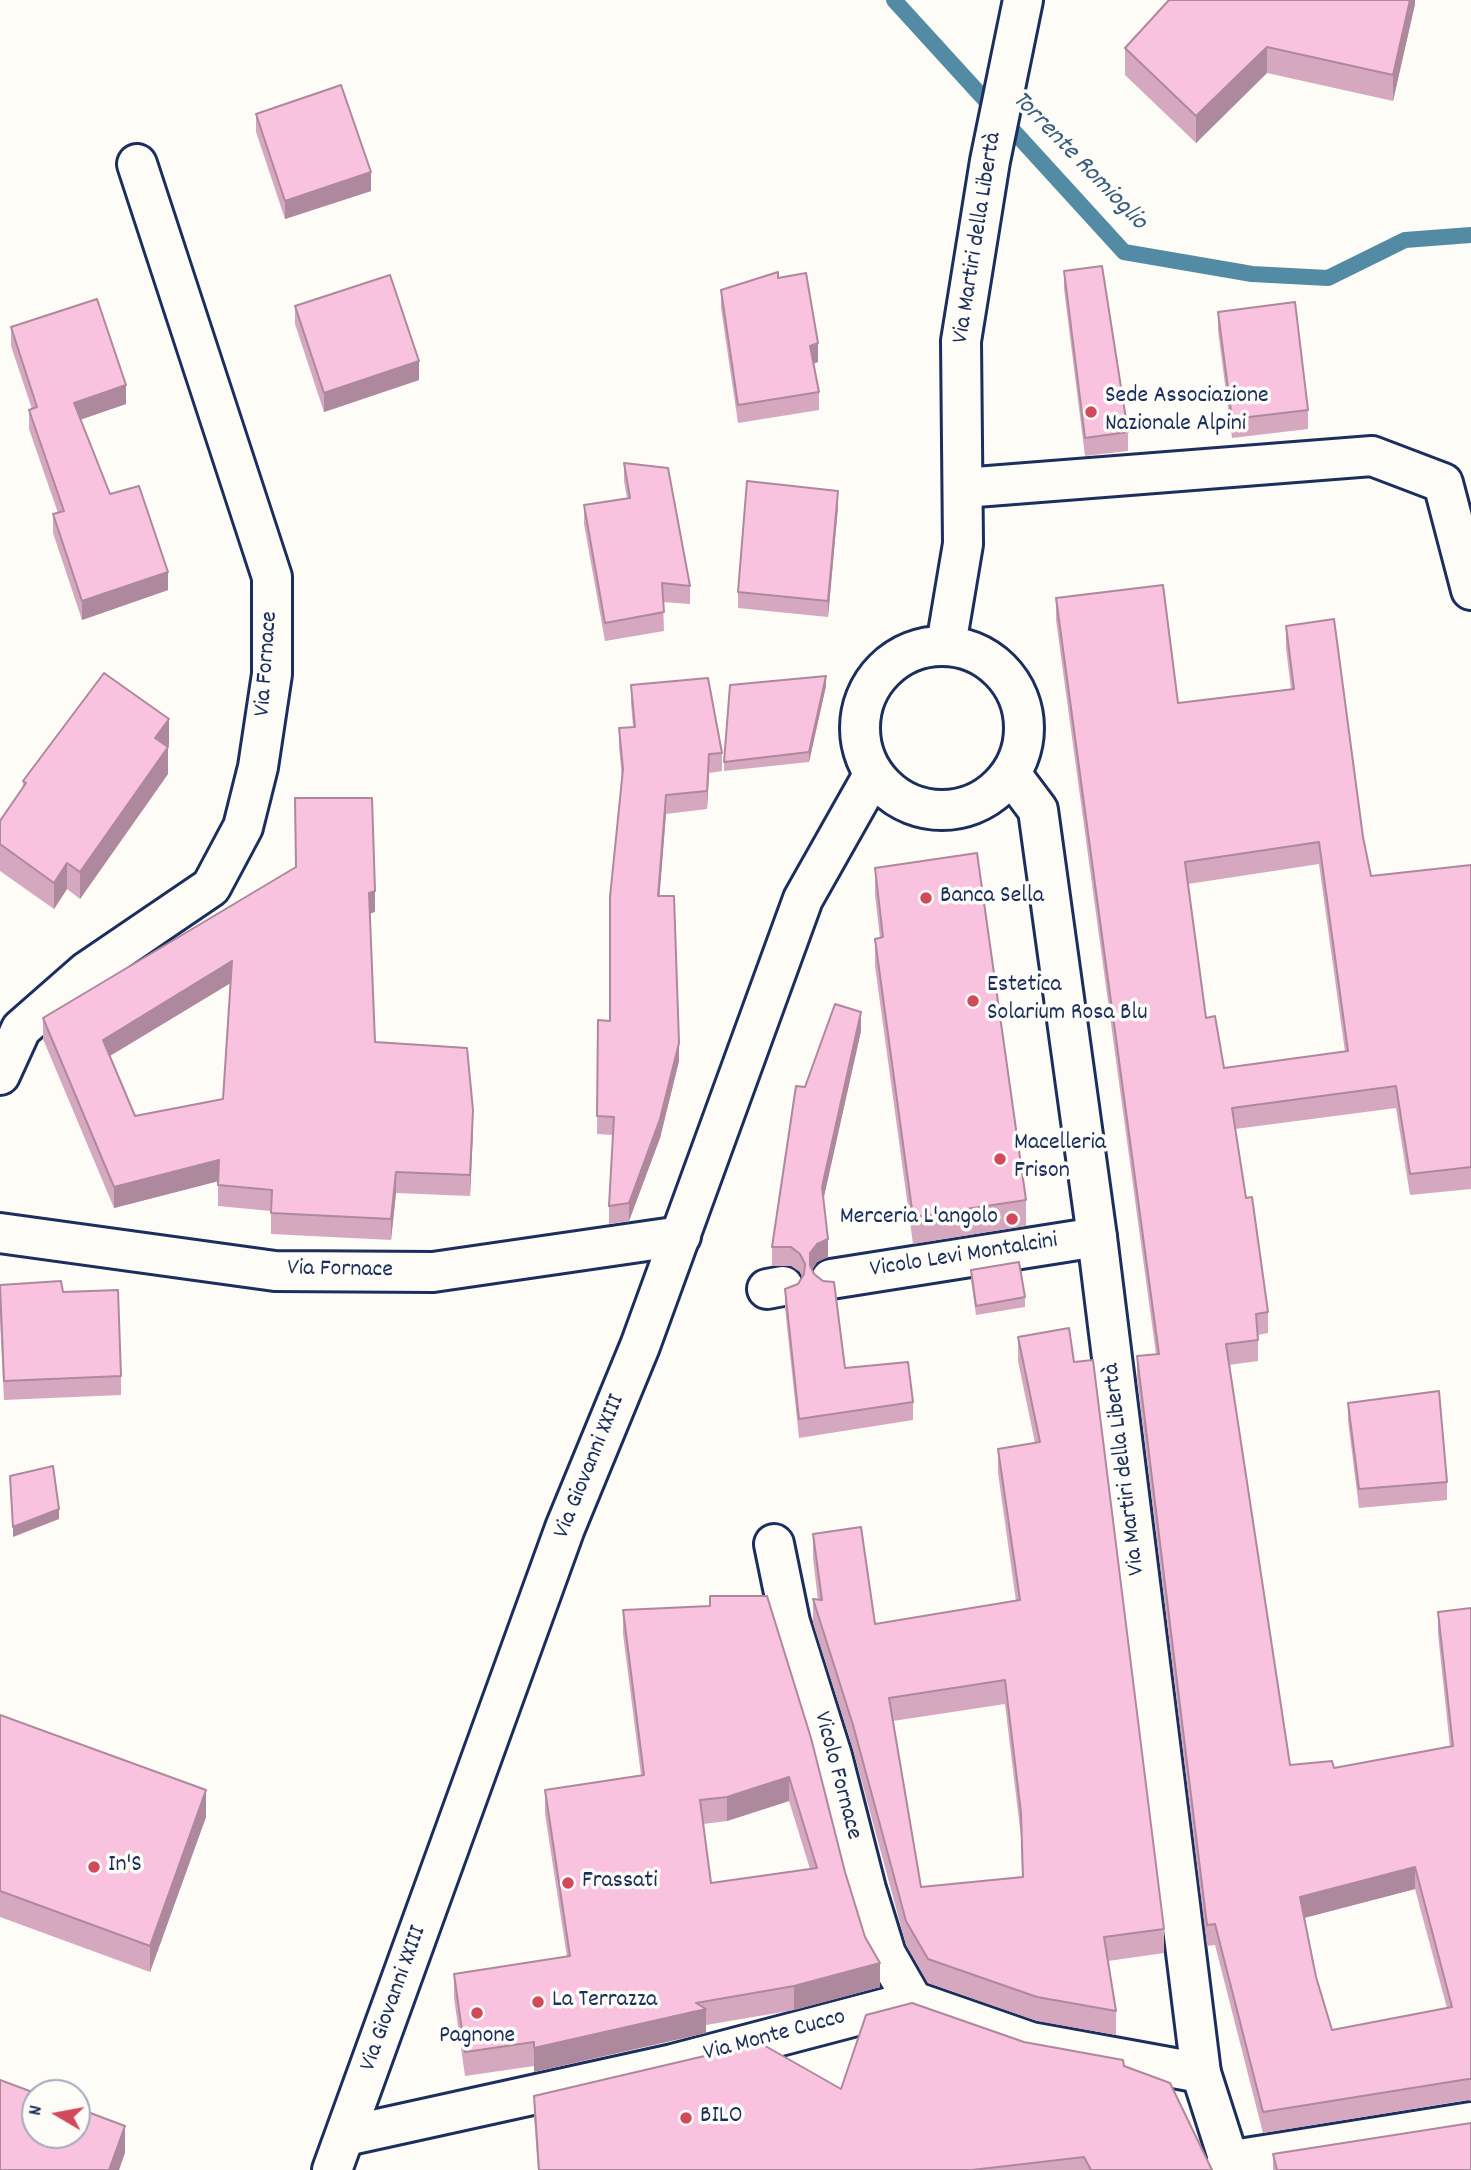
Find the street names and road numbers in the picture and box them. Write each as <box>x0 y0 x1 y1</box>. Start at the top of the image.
street label: Via Martiri della Libertà <box>948 130 1010 346</box>
street label: Via Fornace <box>250 610 286 718</box>
street label: Vicolo Levi Montalcini <box>868 1228 1060 1286</box>
street label: Via Fornace <box>287 1256 393 1286</box>
street label: Via Martiri della Libertà <box>1099 1361 1153 1577</box>
street label: Via Giovanni XXIII <box>549 1391 633 1543</box>
street label: Vicolo Fornace <box>805 1709 867 1843</box>
street label: Via Giovanni XXIII <box>355 1922 435 2076</box>
street label: Via Monte Cucco <box>701 2004 849 2070</box>

